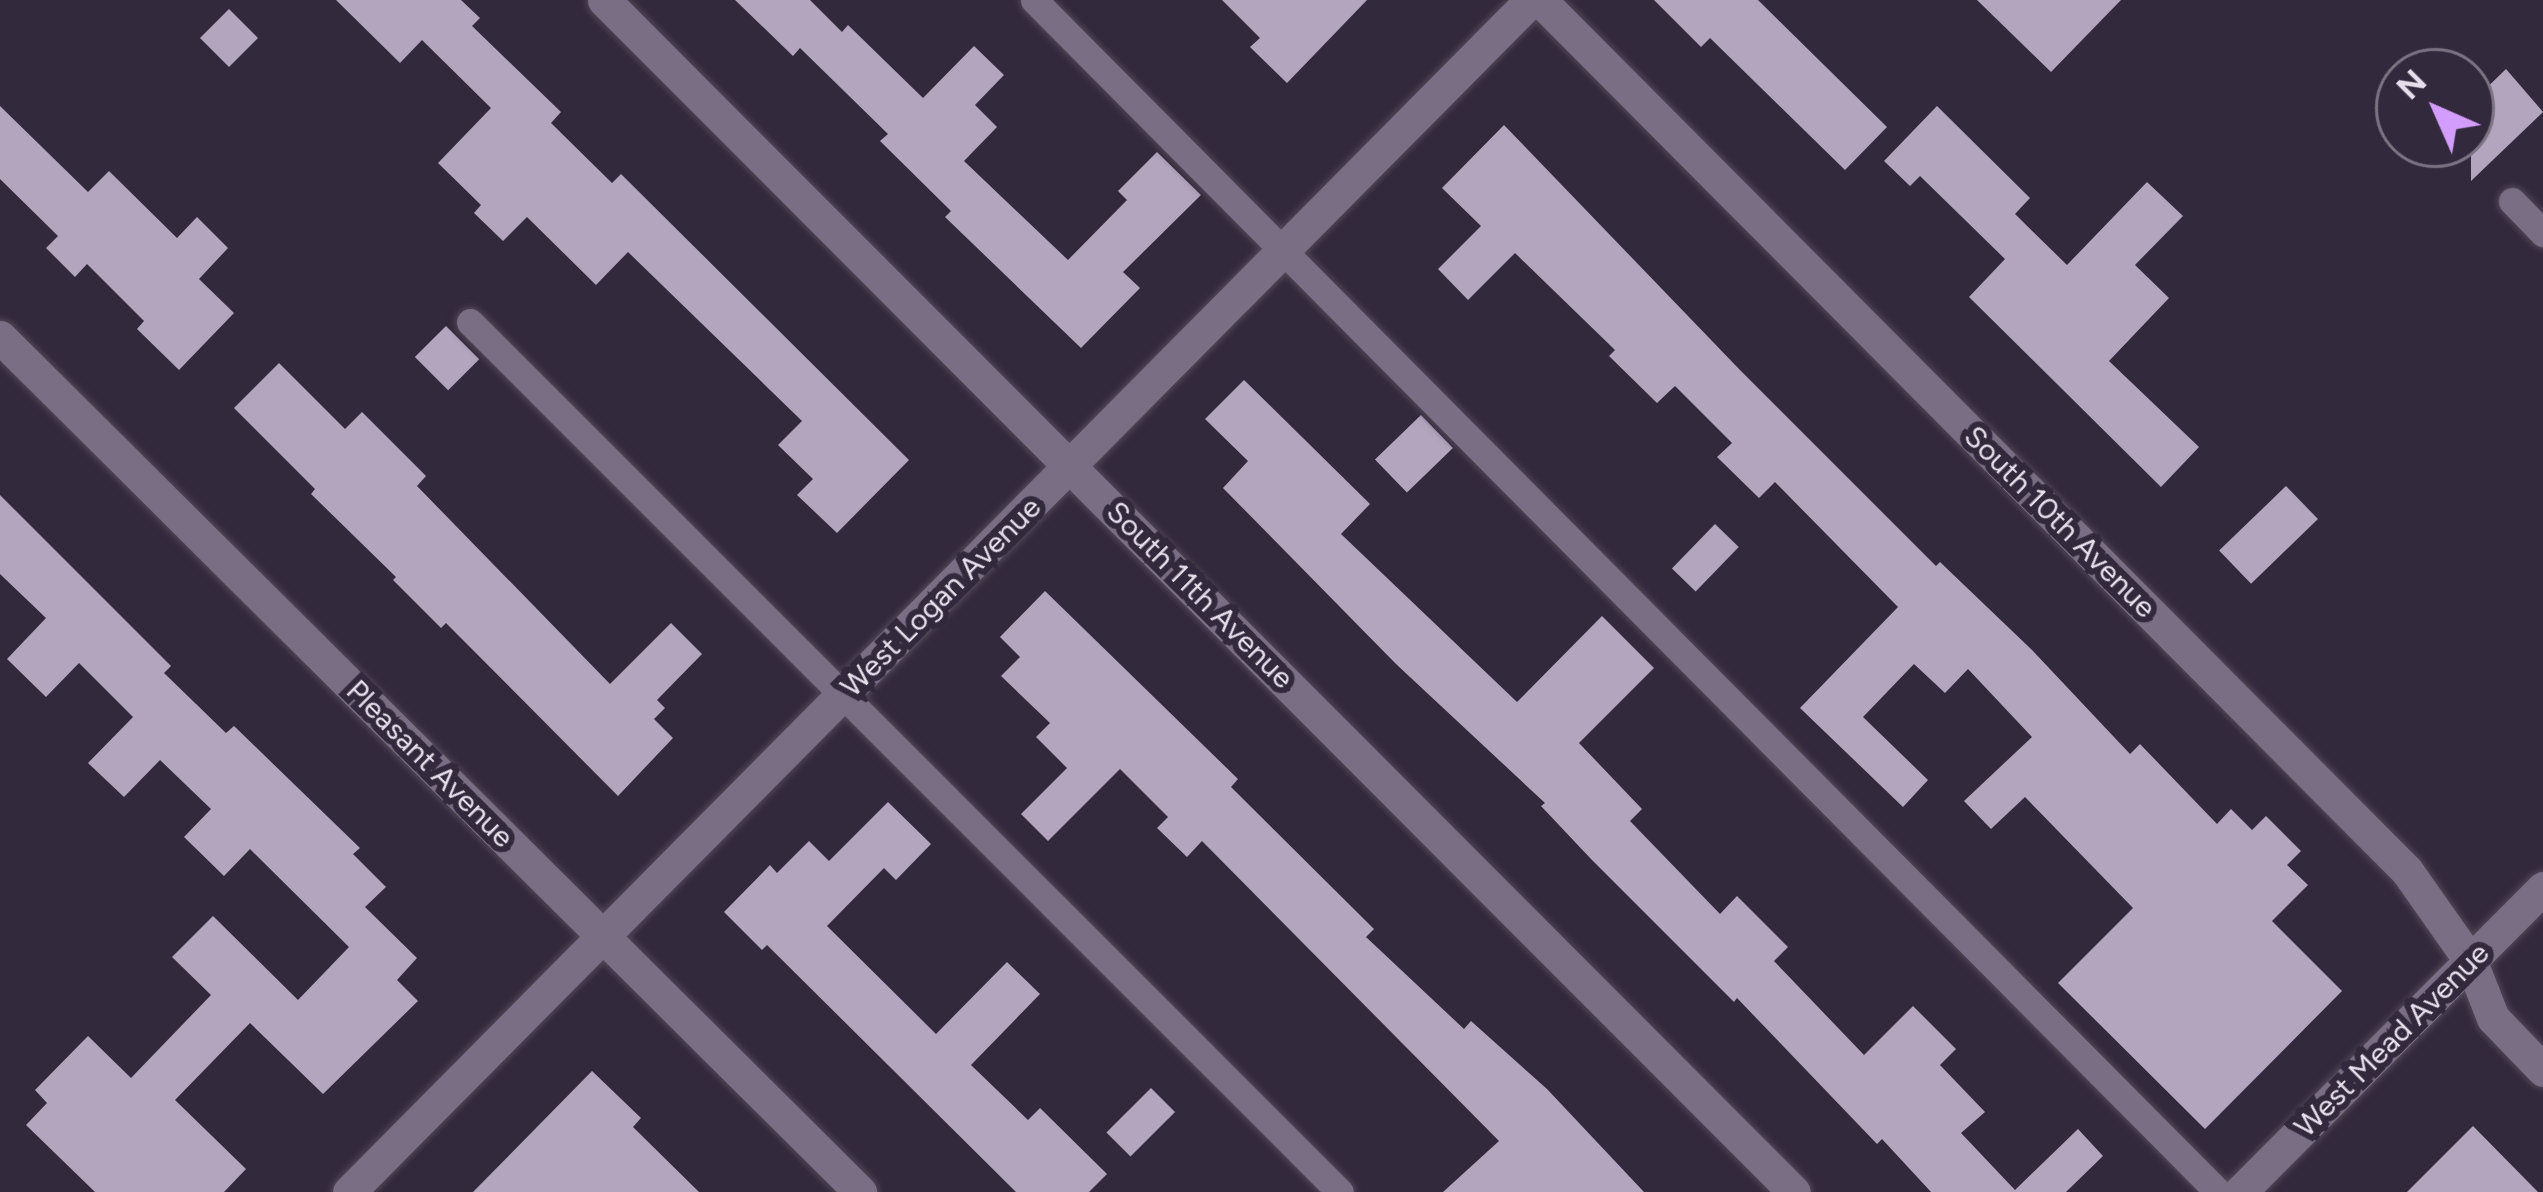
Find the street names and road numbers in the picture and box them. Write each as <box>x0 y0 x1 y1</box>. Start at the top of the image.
street label: South 10th Avenue <box>1957 419 2163 625</box>
street label: West Logan Avenue <box>833 489 1049 705</box>
street label: South 11th Avenue <box>1099 494 1301 696</box>
street label: Pleasant Avenue <box>339 673 521 855</box>
street label: West Mead Avenue <box>2287 935 2497 1145</box>

